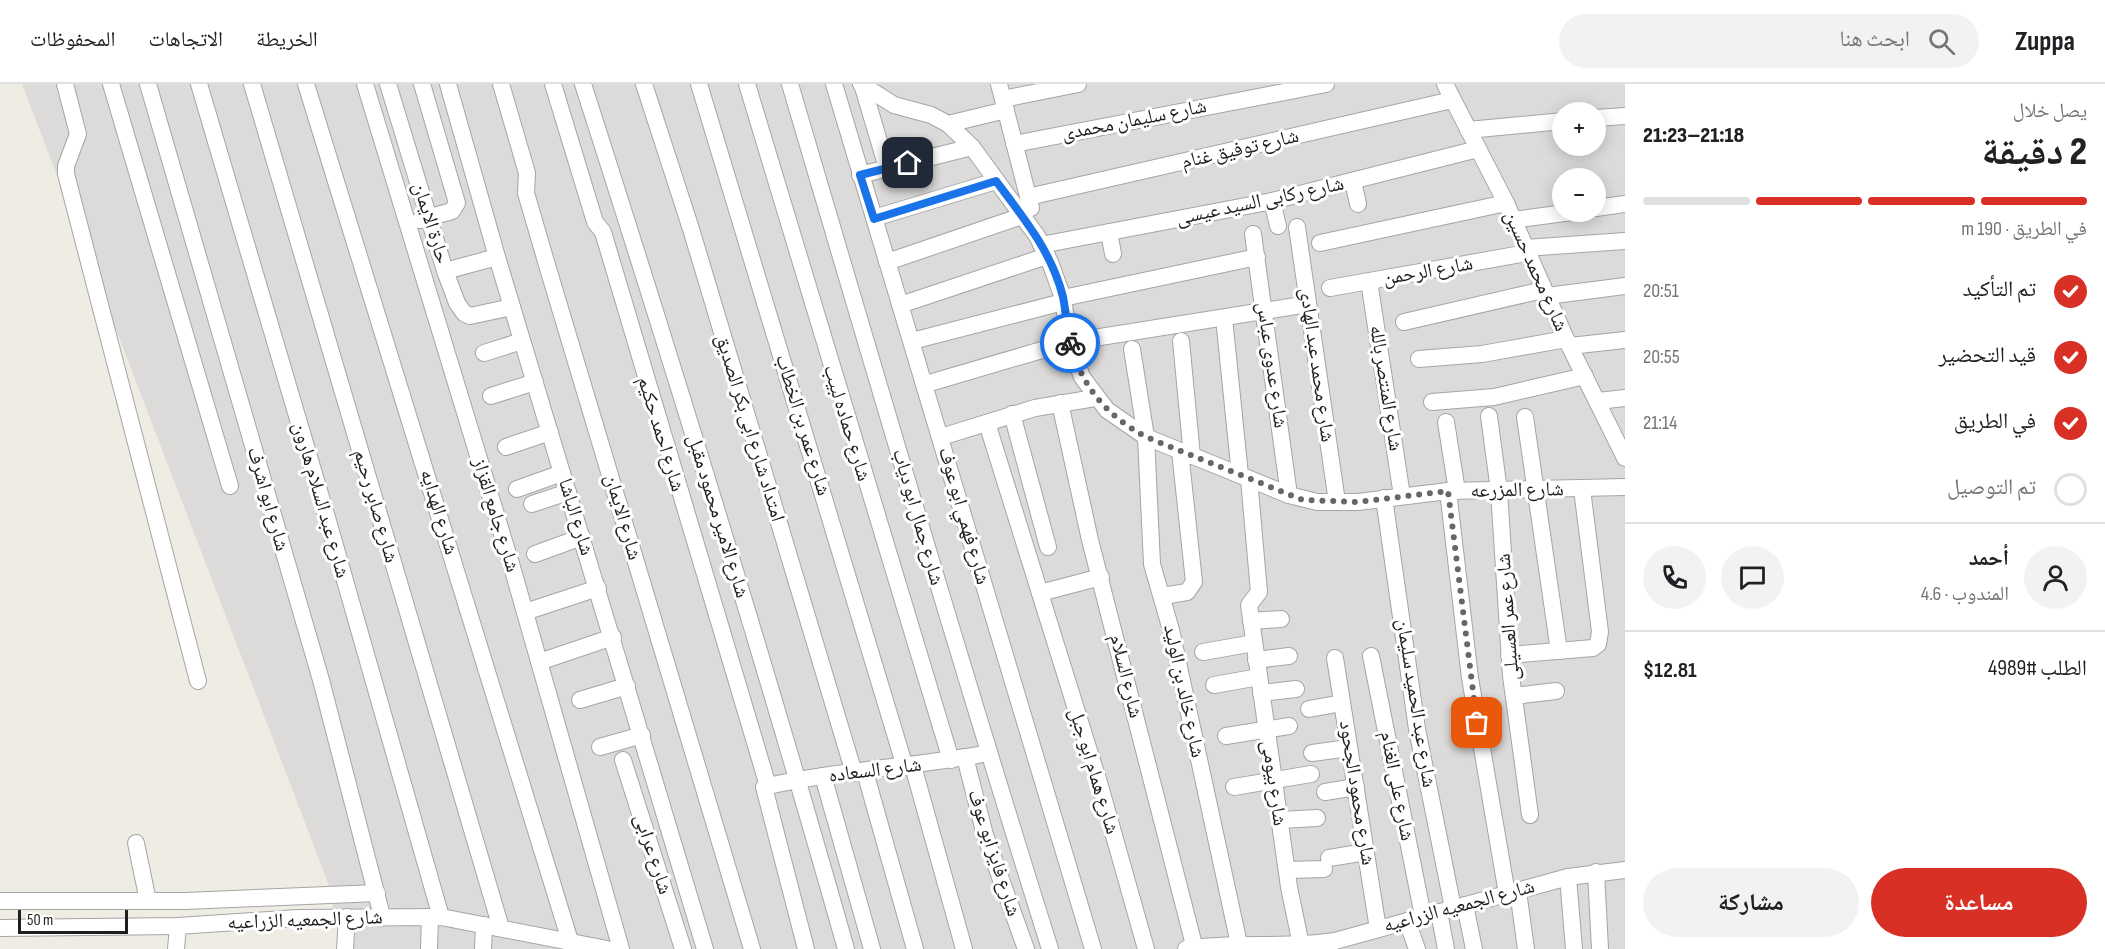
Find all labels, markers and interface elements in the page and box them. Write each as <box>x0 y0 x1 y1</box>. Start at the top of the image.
search box <box>1559 14 1979 68</box>
icon: search <box>1925 25 1958 58</box>
text: Zuppa <box>2015 25 2075 58</box>
text: ابحث هنا <box>1839 26 1910 53</box>
text: المحفوظات <box>30 27 115 52</box>
text: الاتجاهات <box>148 27 223 52</box>
text: الخريطة <box>256 27 318 52</box>
street label: شارع سليمان محمدى <box>1059 94 1209 146</box>
text: يصل خلال <box>2013 99 2087 123</box>
map controls <box>1552 102 1606 222</box>
button: + <box>1552 102 1606 156</box>
text: 21:18–21:23 <box>1643 122 1744 149</box>
street label: شارع توفيق غنام <box>1179 124 1301 175</box>
text: 2 دقيقة <box>1982 129 2087 176</box>
pin <box>882 137 933 188</box>
icon: home <box>891 146 924 179</box>
button: − <box>1552 168 1606 222</box>
street label: شارع ركابى السيد عيسى <box>1174 171 1346 231</box>
street label: حارة الايمان <box>407 179 455 267</box>
street label: شارع محمد حسين <box>1499 207 1573 335</box>
text: في الطريق · 190 m <box>1961 217 2087 241</box>
street label: شارع الرحمن <box>1381 251 1475 291</box>
icon: check <box>2054 275 2087 308</box>
text: تم التأكيد <box>1962 276 2036 303</box>
text: 20:51 <box>1643 279 1679 303</box>
street label: شارع محمد عبد الهادى <box>1294 286 1340 444</box>
street label: شارع عدوى عباس <box>1251 300 1293 430</box>
courier <box>1040 313 1100 373</box>
street label: شارع المنتصر بالله <box>1364 323 1408 453</box>
icon: bike <box>1054 327 1087 360</box>
street label: امتداد شارع ابى بكر الصديق <box>710 331 790 525</box>
icon: check <box>2054 341 2087 374</box>
text: قيد التحضير <box>1939 342 2036 369</box>
text: 20:55 <box>1643 345 1680 369</box>
street label: شارع عمر بن الخطاب <box>770 351 836 499</box>
street label: شارع حماده لبيب <box>818 362 876 484</box>
street label: شارع احمد حكيم <box>631 373 690 495</box>
icon: check <box>2054 407 2087 440</box>
text: في الطريق <box>1954 408 2036 435</box>
text: 21:14 <box>1643 411 1677 435</box>
street label: شارع عبد السلام هارون <box>286 419 355 581</box>
street label: شارع الامير محمود مقبل <box>682 431 754 601</box>
street label: شارع ابو اشرف <box>242 444 294 554</box>
street label: شارع فهمي ابو عوف <box>930 445 995 588</box>
street label: شارع صابر رحيم <box>347 446 404 566</box>
street label: شارع جمال ابو دياب <box>887 446 949 588</box>
street label: شارع جامع القزاز <box>467 454 525 575</box>
street label: شارع الهدايه <box>415 466 463 558</box>
street label: شارع الايمان <box>599 471 647 563</box>
text: تم التوصيل <box>1947 474 2036 501</box>
street label: شارع الباشا <box>553 476 599 558</box>
street label: شارع المزرعه <box>1470 477 1564 503</box>
text: أحمد <box>1969 545 2009 572</box>
button: phone <box>1643 546 1706 609</box>
button: chat <box>1721 546 1784 609</box>
button: person <box>2024 546 2087 609</box>
street label: شارع عمر العسيلى <box>1492 553 1524 681</box>
text: المندوب · 4.6 <box>1921 582 2009 606</box>
street label: شارع عبد الحميد سليمان <box>1391 617 1441 789</box>
street label: شارع خالد بن الوليد <box>1158 622 1210 760</box>
street label: شارع السلام <box>1103 632 1148 721</box>
text: الطلب #4989 <box>1988 655 2087 682</box>
text: $12.81 <box>1643 657 1697 684</box>
pin <box>1451 697 1502 748</box>
street label: شارع همام ابو جبل <box>1062 705 1125 837</box>
icon: bag <box>1460 706 1493 739</box>
street label: شارع محمود الجحود <box>1334 719 1380 867</box>
street label: شارع على الغنام <box>1374 729 1419 843</box>
street label: شارع بيومى <box>1256 739 1292 827</box>
street label: شارع السعاده <box>827 752 923 788</box>
street label: شارع فايز ابو عوف <box>962 787 1026 919</box>
street label: شارع عرابى <box>629 811 677 897</box>
button: مشاركة <box>1643 868 1859 937</box>
button: مساعدة <box>1871 868 2087 937</box>
street label: شارع الجمعيه الزراعيه <box>1381 874 1537 938</box>
street label: شارع الجمعيه الزراعيه <box>227 905 383 935</box>
scale bar <box>18 907 128 934</box>
text: 50 m <box>27 911 53 930</box>

